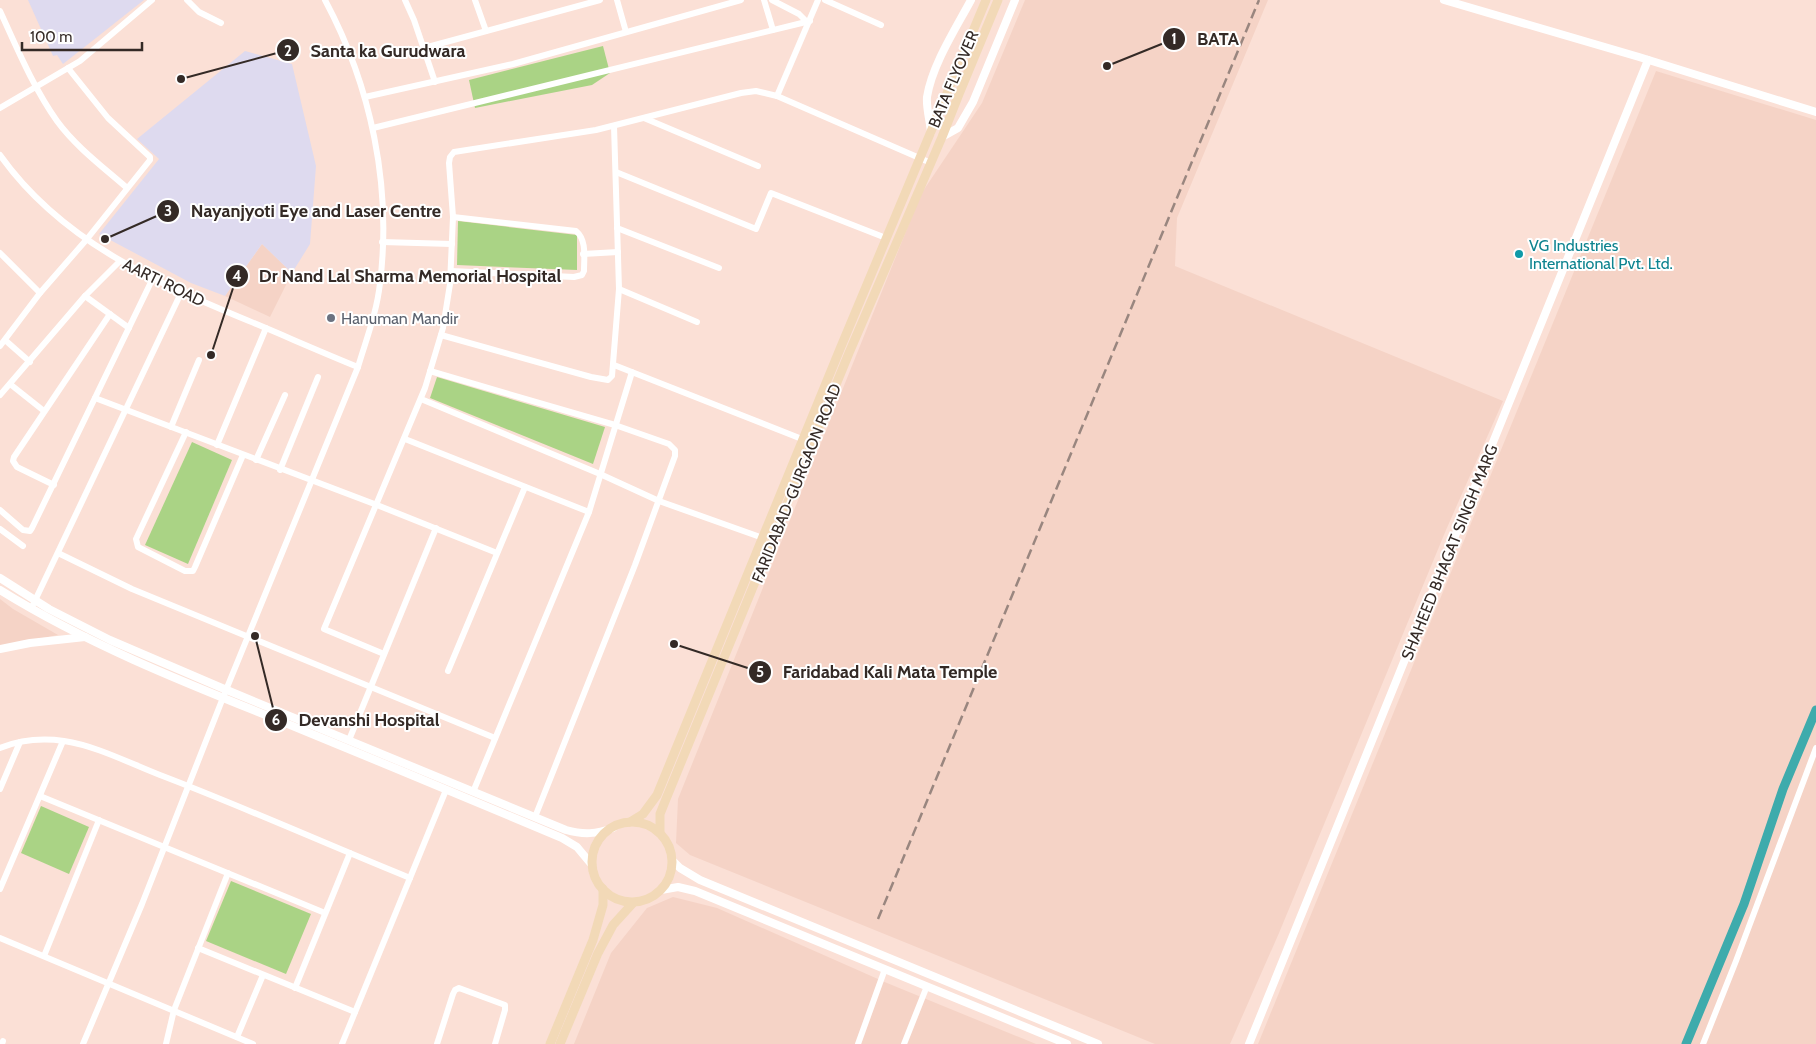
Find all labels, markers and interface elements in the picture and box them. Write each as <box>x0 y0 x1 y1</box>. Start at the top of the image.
scale bar <box>22 20 142 52</box>
callout: BATA <box>1162 22 1249 55</box>
text: 100 m <box>30 28 72 46</box>
street label: BATA FLYOVER <box>924 28 983 131</box>
text: BATA <box>1197 28 1240 50</box>
text: 1 <box>1171 30 1177 48</box>
callout: Santa ka Gurudwara <box>275 34 475 67</box>
text: Santa ka Gurudwara <box>311 40 465 62</box>
text: 2 <box>284 42 292 60</box>
callout: Nayanjyoti Eye and Laser Centre <box>156 195 451 228</box>
text: Nayanjyoti Eye and Laser Centre <box>191 200 441 222</box>
text: 3 <box>164 202 172 220</box>
place label: VG Industries International Pvt. Ltd. <box>1529 236 1673 273</box>
marker: VG Industries International Pvt. Ltd. <box>1513 248 1525 260</box>
street label: AARTI ROAD <box>120 254 208 310</box>
callout: Dr Nand Lal Sharma Memorial Hospital <box>224 260 571 293</box>
text: Dr Nand Lal Sharma Memorial Hospital <box>259 265 561 287</box>
text: 4 <box>232 267 242 285</box>
place label: Hanuman Mandir <box>341 309 459 328</box>
marker: Hanuman Mandir <box>325 312 337 324</box>
street label: FARIDABAD-GURGAON ROAD <box>748 381 845 586</box>
street label: SHAHEED BHAGAT SINGH MARG <box>1397 442 1501 663</box>
callout: Faridabad Kali Mata Temple <box>748 655 1007 688</box>
text: Faridabad Kali Mata Temple <box>783 661 997 683</box>
text: 5 <box>756 663 764 681</box>
callout: Devanshi Hospital <box>264 703 450 736</box>
text: Devanshi Hospital <box>299 709 440 731</box>
text: 6 <box>272 711 280 729</box>

